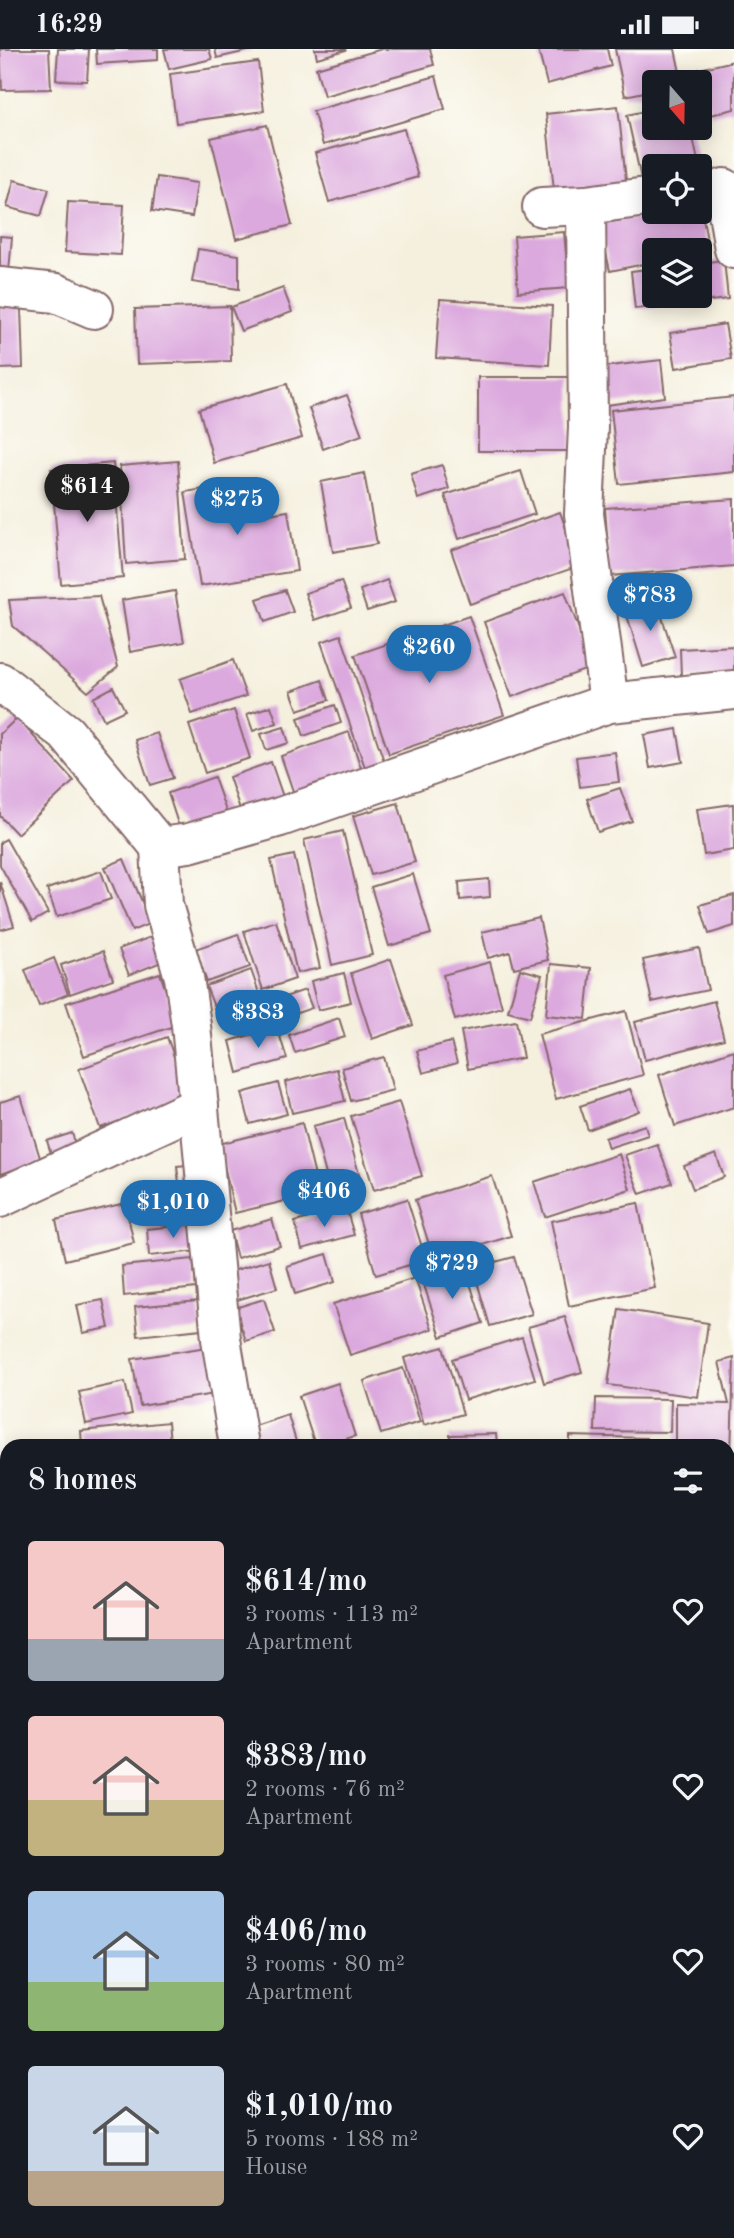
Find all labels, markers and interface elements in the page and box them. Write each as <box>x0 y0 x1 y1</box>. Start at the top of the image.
text: 16:29 <box>35 12 103 38</box>
north arrow <box>642 70 712 140</box>
map controls <box>642 70 712 308</box>
button: locate <box>642 154 712 224</box>
button: layers <box>642 238 712 308</box>
pin: $614 <box>46 465 128 524</box>
text: $614 <box>60 475 114 498</box>
pin: $275 <box>196 477 278 537</box>
text: $275 <box>210 488 264 511</box>
pin: $783 <box>609 573 691 633</box>
text: $783 <box>623 584 677 607</box>
pin: $260 <box>388 625 470 685</box>
text: $260 <box>402 636 456 659</box>
pin: $383 <box>217 991 299 1050</box>
text: $383 <box>231 1001 285 1024</box>
pin: $406 <box>283 1169 365 1229</box>
text: $406 <box>297 1180 351 1203</box>
pin: $1,010 <box>116 1181 230 1240</box>
text: $1,010 <box>136 1191 210 1214</box>
pin: $729 <box>411 1241 493 1301</box>
text: $729 <box>425 1252 479 1275</box>
icon: filters <box>669 1462 707 1500</box>
text: 8 homes <box>28 1466 137 1496</box>
text: $614/mo <box>245 1567 367 1597</box>
icon: home <box>84 1569 168 1653</box>
icon: heart <box>669 1592 707 1630</box>
text: 3 rooms · 113 m² <box>245 1603 418 1626</box>
text: Apartment <box>245 1631 353 1654</box>
text: $383/mo <box>245 1742 367 1772</box>
icon: home <box>84 1744 168 1828</box>
icon: heart <box>669 1767 707 1805</box>
text: 2 rooms · 76 m² <box>245 1778 405 1801</box>
text: Apartment <box>245 1806 353 1829</box>
text: $406/mo <box>245 1917 367 1947</box>
icon: home <box>84 1919 168 2003</box>
icon: heart <box>669 1942 707 1980</box>
text: 3 rooms · 80 m² <box>245 1953 405 1976</box>
text: Apartment <box>245 1981 353 2004</box>
text: $1,010/mo <box>245 2092 393 2122</box>
icon: home <box>84 2094 168 2178</box>
icon: heart <box>669 2117 707 2155</box>
text: 5 rooms · 188 m² <box>245 2128 418 2151</box>
text: House <box>245 2156 307 2179</box>

